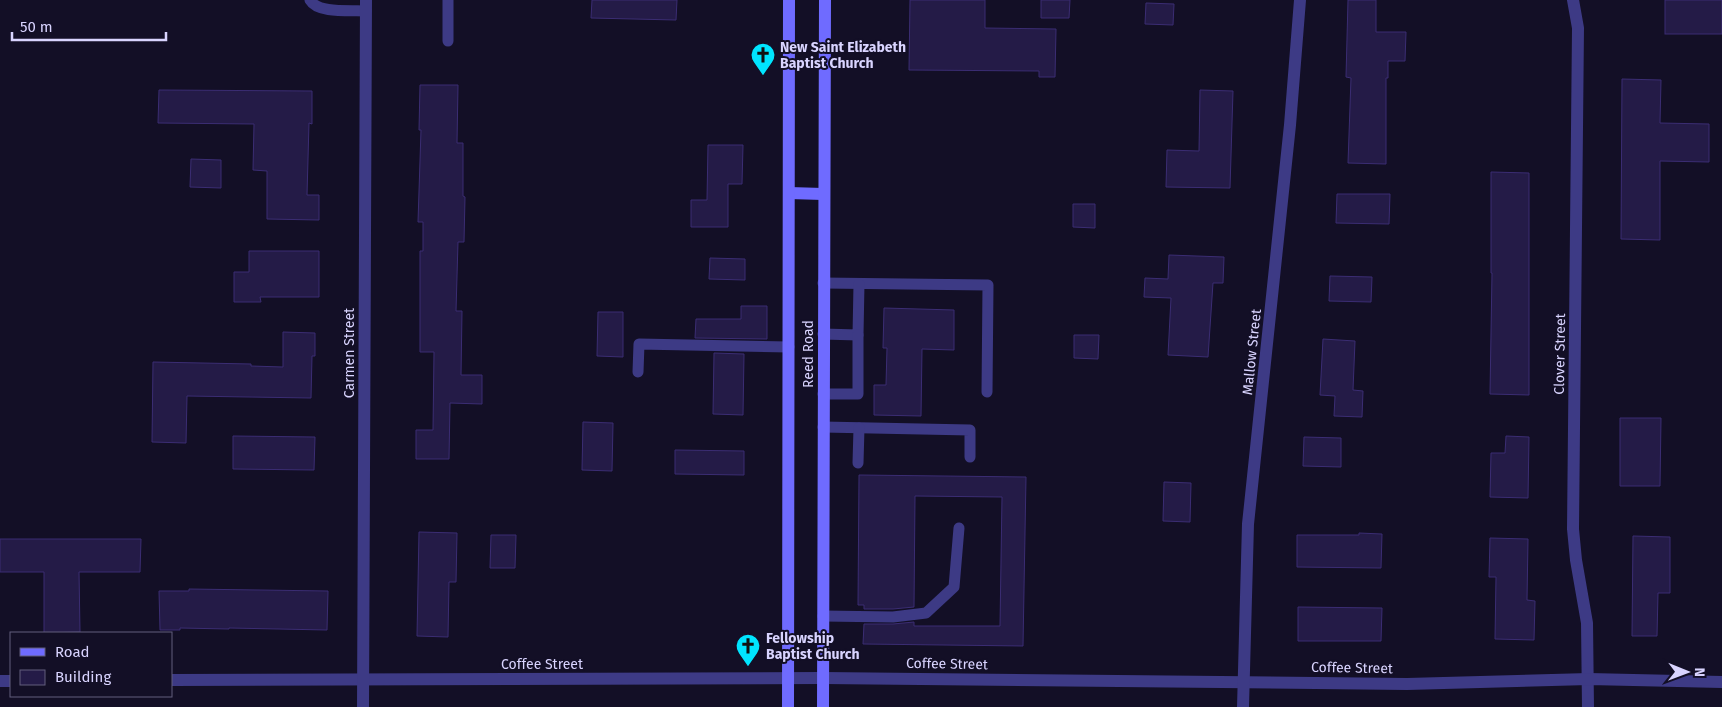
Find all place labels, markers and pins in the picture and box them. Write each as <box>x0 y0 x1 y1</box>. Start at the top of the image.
place label: New Saint Elizabeth Baptist Church <box>780 39 906 72</box>
church icon: New Saint Elizabeth Baptist Church <box>750 42 776 76</box>
place label: Fellowship Baptist Church <box>766 630 859 663</box>
church icon: Fellowship Baptist Church <box>735 633 761 667</box>

